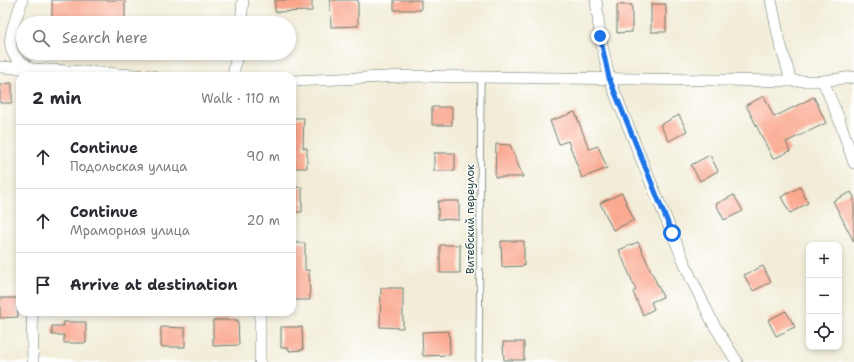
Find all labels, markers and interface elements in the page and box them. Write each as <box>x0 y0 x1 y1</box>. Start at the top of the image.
search box <box>16 16 296 60</box>
icon: search <box>30 27 52 49</box>
route end <box>591 27 609 45</box>
text: Search here <box>62 28 148 48</box>
text: 2 min <box>32 87 82 109</box>
text: Walk · 110 m <box>201 90 280 107</box>
text: Continue <box>70 138 138 158</box>
icon: ahead <box>32 146 54 168</box>
text: 90 m <box>246 148 280 165</box>
text: Подольская улица <box>70 158 187 175</box>
street label: Витебский переулок <box>463 164 478 274</box>
text: Continue <box>70 202 138 222</box>
icon: ahead <box>32 210 54 232</box>
text: 20 m <box>247 212 280 229</box>
text: Мраморная улица <box>70 222 190 239</box>
route start <box>663 224 681 242</box>
map controls <box>806 242 842 350</box>
button: + <box>806 242 842 278</box>
icon: arrive <box>32 274 54 296</box>
text: Arrive at destination <box>70 275 238 295</box>
button: − <box>806 278 842 314</box>
button: locate <box>806 314 842 350</box>

